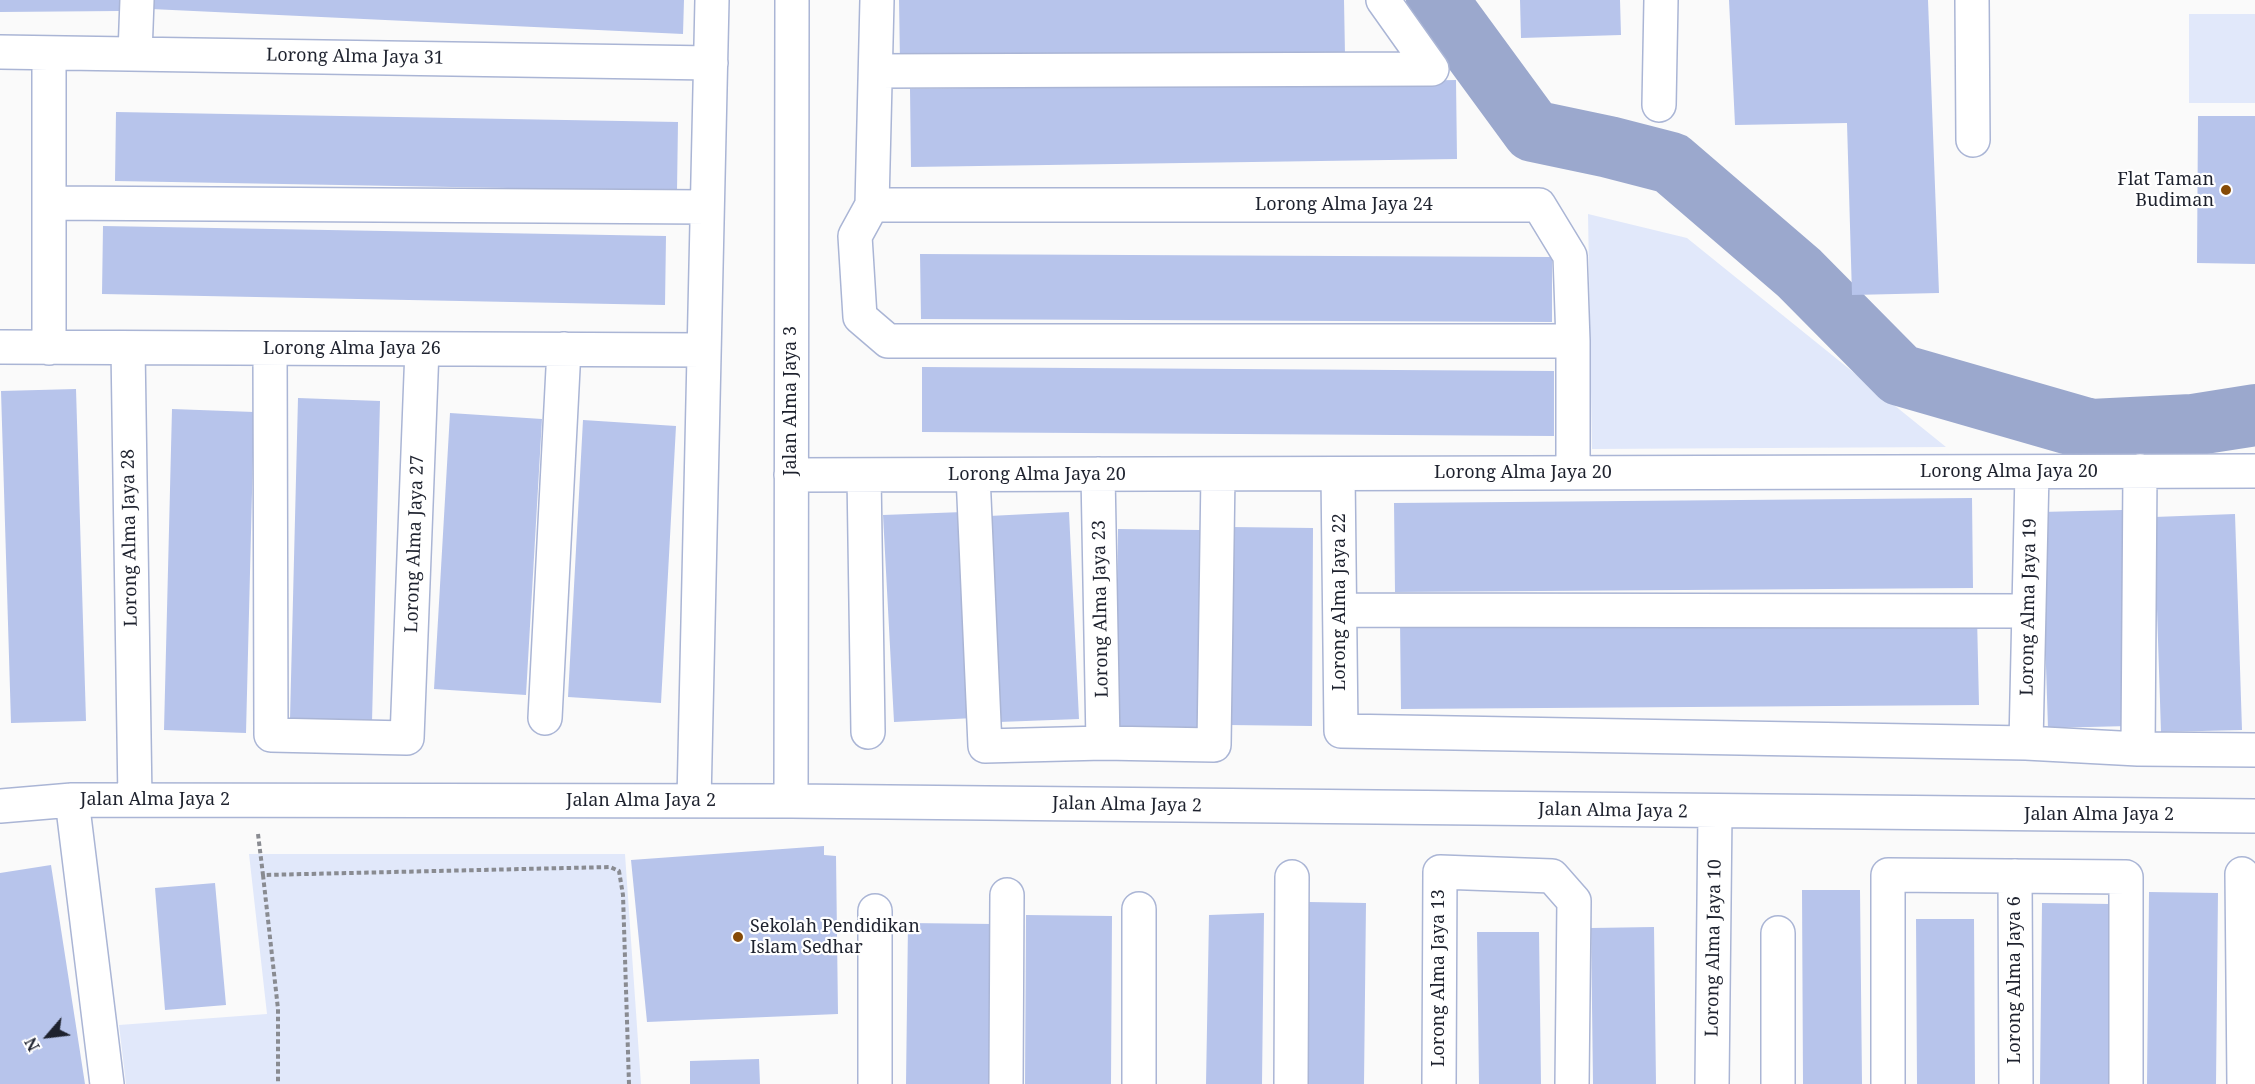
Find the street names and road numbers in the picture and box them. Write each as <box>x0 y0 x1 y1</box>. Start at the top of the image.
street label: Lorong Alma Jaya 31 <box>266 45 444 69</box>
street label: Lorong Alma Jaya 24 <box>1255 194 1433 216</box>
street label: Jalan Alma Jaya 3 <box>780 326 802 476</box>
street label: Lorong Alma Jaya 26 <box>263 338 441 360</box>
street label: Lorong Alma Jaya 28 <box>118 449 142 627</box>
street label: Lorong Alma Jaya 27 <box>401 455 429 633</box>
street label: Lorong Alma Jaya 20 <box>1920 461 2098 483</box>
street label: Lorong Alma Jaya 20 <box>1434 462 1612 484</box>
street label: Lorong Alma Jaya 20 <box>948 464 1126 486</box>
street label: Lorong Alma Jaya 22 <box>1329 513 1351 691</box>
street label: Lorong Alma Jaya 19 <box>2017 518 2041 696</box>
street label: Lorong Alma Jaya 23 <box>1089 520 1113 698</box>
street label: Jalan Alma Jaya 2 <box>80 789 230 811</box>
street label: Jalan Alma Jaya 2 <box>566 790 716 812</box>
street label: Jalan Alma Jaya 2 <box>1052 793 1202 817</box>
street label: Jalan Alma Jaya 2 <box>1538 799 1688 823</box>
street label: Jalan Alma Jaya 2 <box>2024 804 2174 826</box>
street label: Lorong Alma Jaya 10 <box>1702 859 1726 1037</box>
street label: Lorong Alma Jaya 13 <box>1428 889 1450 1067</box>
street label: Lorong Alma Jaya 6 <box>2004 896 2026 1064</box>

